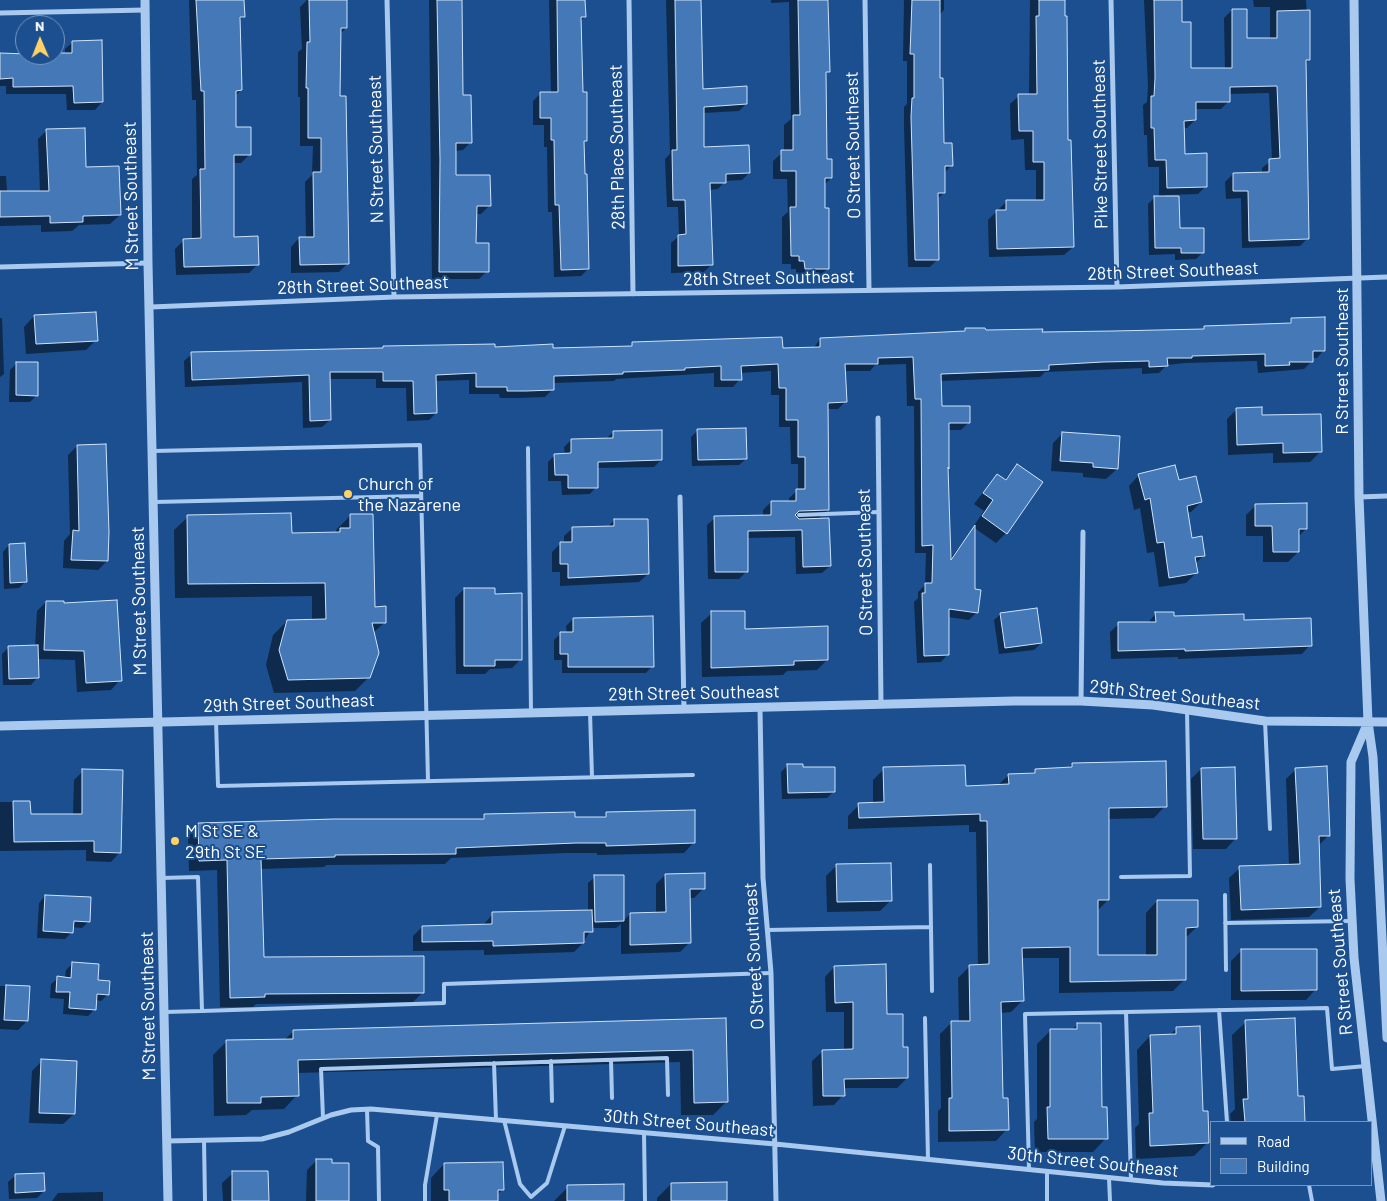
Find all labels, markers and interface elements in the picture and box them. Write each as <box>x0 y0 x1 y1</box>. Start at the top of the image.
north arrow <box>15 15 65 65</box>
text: N <box>35 17 45 34</box>
street label: Pike Street Southeast <box>1088 59 1112 229</box>
street label: 28th Place Southeast <box>605 64 629 230</box>
street label: O Street Southeast <box>841 71 865 219</box>
street label: N Street Southeast <box>364 75 388 223</box>
street label: M Street Southeast <box>119 121 143 271</box>
street label: 28th Street Southeast <box>1087 257 1259 285</box>
street label: 28th Street Southeast <box>683 266 855 290</box>
street label: 28th Street Southeast <box>277 271 449 299</box>
street label: R Street Southeast <box>1331 287 1353 435</box>
place label: Church of the Nazarene <box>358 473 461 516</box>
marker: Church of the Nazarene <box>342 488 354 500</box>
street label: O Street Southeast <box>853 488 877 636</box>
street label: M Street Southeast <box>127 526 151 676</box>
street label: 29th Street Southeast <box>1089 675 1261 715</box>
street label: 29th Street Southeast <box>608 681 780 705</box>
street label: 29th Street Southeast <box>203 689 375 717</box>
place label: M St SE & 29th St SE <box>185 820 266 862</box>
marker: M St SE & 29th St SE <box>169 835 181 847</box>
street label: O Street Southeast <box>739 882 769 1030</box>
street label: R Street Southeast <box>1323 888 1357 1036</box>
street label: M Street Southeast <box>136 931 160 1081</box>
street label: 30th Street Southeast <box>602 1105 776 1141</box>
legend <box>1210 1121 1372 1186</box>
text: Road <box>1257 1132 1290 1150</box>
street label: 30th Street Southeast <box>1006 1142 1180 1182</box>
text: Building <box>1257 1157 1310 1175</box>

